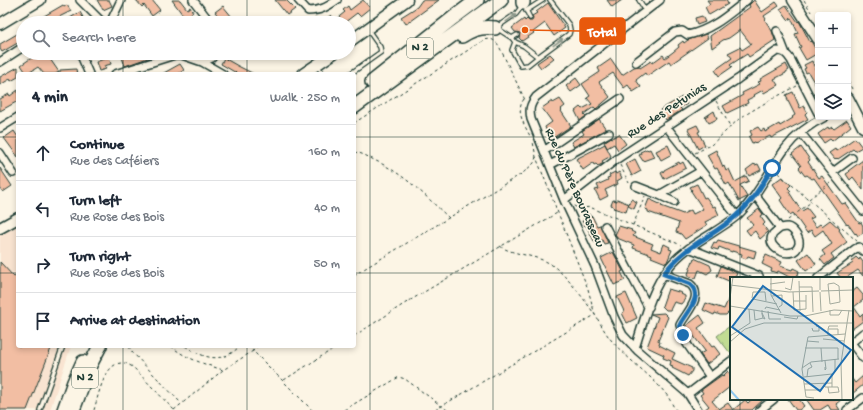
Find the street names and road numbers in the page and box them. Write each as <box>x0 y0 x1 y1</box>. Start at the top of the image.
road number: N 2 <box>407 38 433 58</box>
street label: Rue des Petunias <box>625 79 710 142</box>
street label: Rue du Père Bourasseau <box>541 126 607 250</box>
road number: N 2 <box>72 368 98 388</box>

